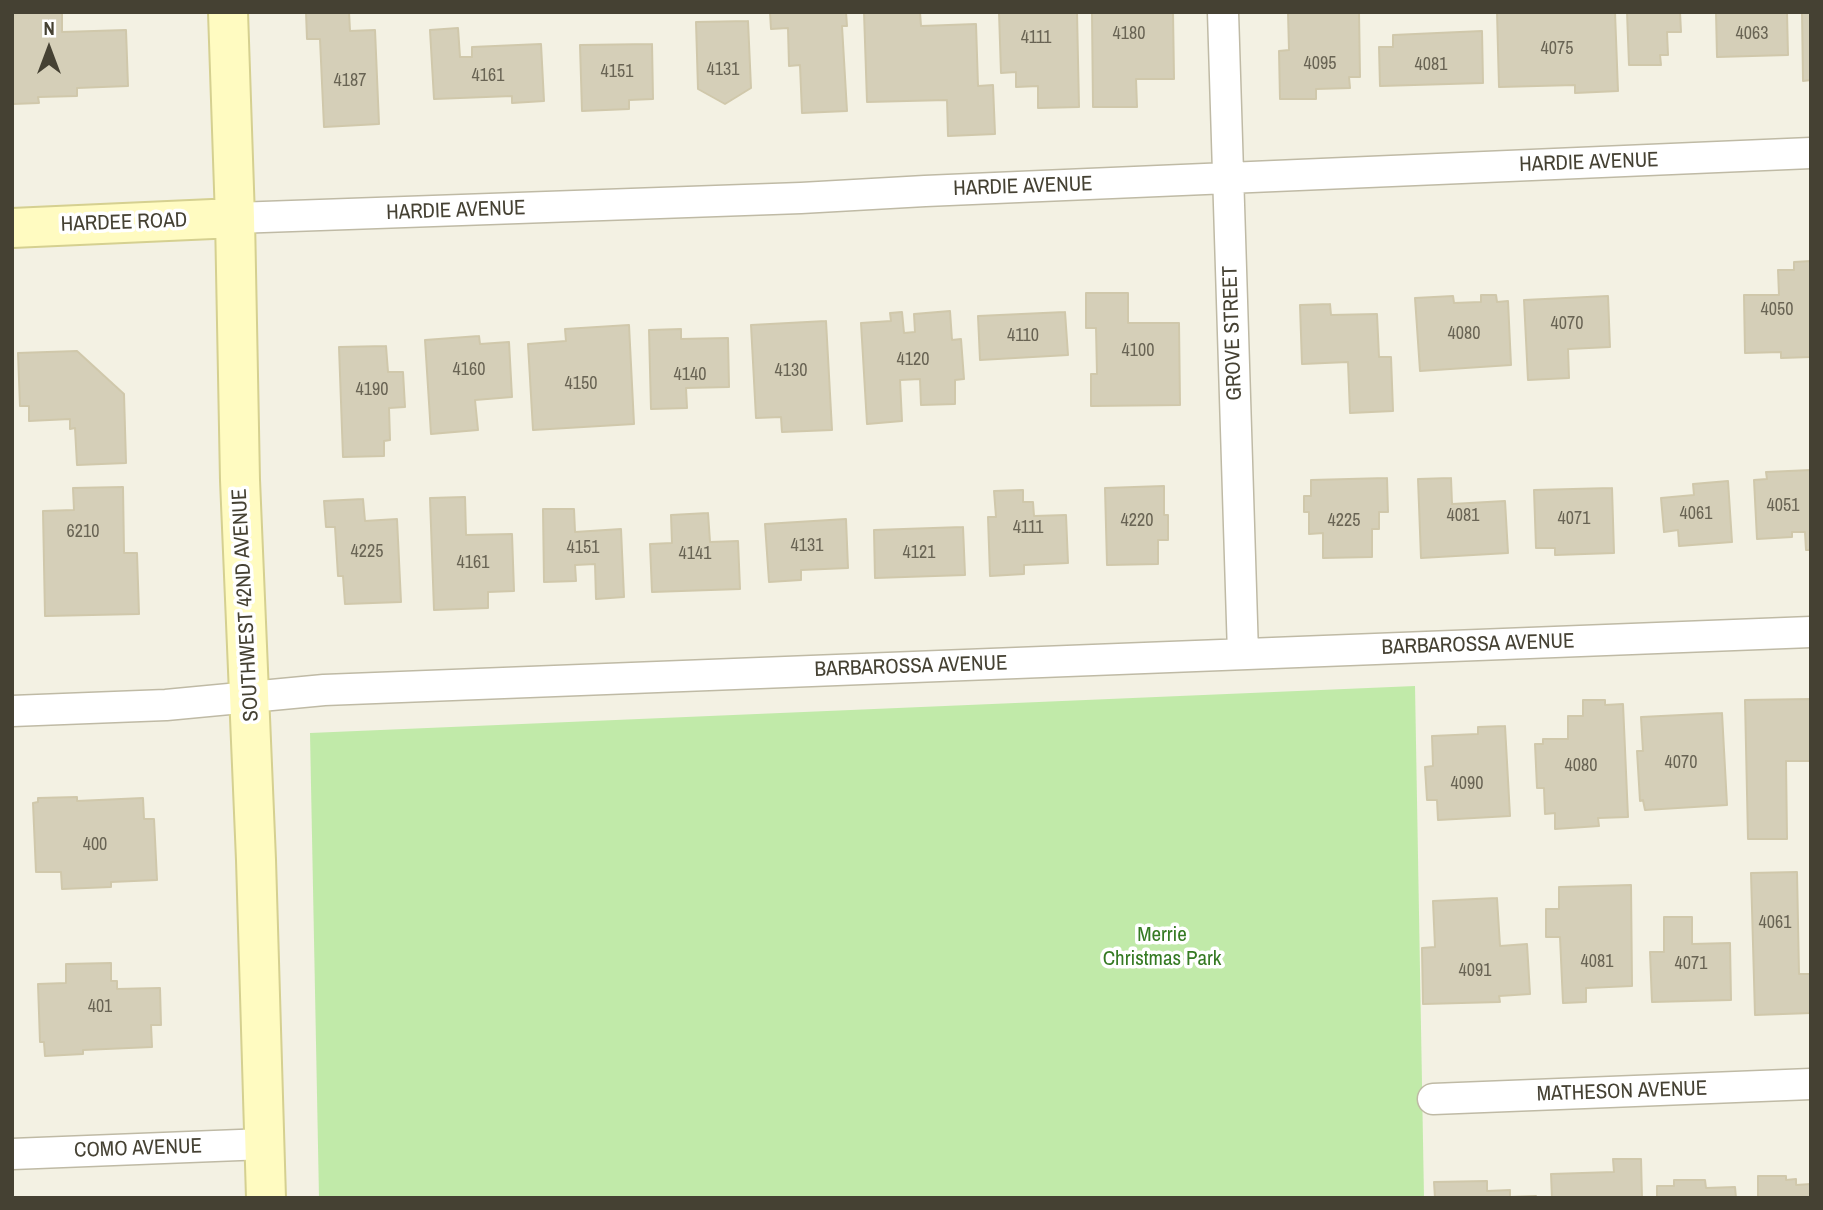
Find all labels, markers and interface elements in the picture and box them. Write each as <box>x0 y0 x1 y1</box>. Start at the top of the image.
north arrow <box>14 14 84 84</box>
text: N <box>43 15 55 41</box>
house number: 4180 <box>1113 23 1145 45</box>
house number: 4063 <box>1736 23 1768 45</box>
house number: 4111 <box>1021 27 1051 49</box>
house number: 4075 <box>1541 38 1573 60</box>
house number: 4095 <box>1304 53 1336 75</box>
house number: 4081 <box>1415 54 1447 76</box>
house number: 4131 <box>707 59 739 81</box>
house number: 4151 <box>601 61 633 83</box>
house number: 4161 <box>472 65 504 87</box>
house number: 4187 <box>334 70 366 92</box>
street label: HARDIE AVENUE <box>1519 148 1659 178</box>
street label: HARDIE AVENUE <box>953 172 1093 202</box>
street label: HARDIE AVENUE <box>386 196 526 226</box>
street label: HARDEE ROAD <box>60 208 188 238</box>
street label: GROVE STREET <box>1218 265 1248 401</box>
house number: 4050 <box>1761 299 1793 321</box>
house number: 4070 <box>1551 313 1583 335</box>
house number: 4080 <box>1448 323 1480 345</box>
house number: 4110 <box>1007 325 1039 347</box>
house number: 4100 <box>1122 340 1154 362</box>
house number: 4120 <box>897 349 929 371</box>
house number: 4160 <box>453 359 485 381</box>
house number: 4130 <box>775 360 807 382</box>
house number: 4140 <box>674 364 706 386</box>
house number: 4150 <box>565 373 597 395</box>
house number: 4190 <box>356 379 388 401</box>
street label: SOUTHWEST 42ND AVENUE <box>227 488 265 722</box>
house number: 4051 <box>1767 495 1799 517</box>
house number: 4061 <box>1680 503 1712 525</box>
house number: 4081 <box>1447 505 1479 527</box>
house number: 4071 <box>1558 508 1590 530</box>
house number: 4220 <box>1121 510 1153 532</box>
house number: 4225 <box>1328 510 1360 532</box>
house number: 4111 <box>1013 517 1043 539</box>
house number: 6210 <box>67 521 99 543</box>
house number: 4131 <box>791 535 823 557</box>
house number: 4151 <box>567 537 599 559</box>
house number: 4225 <box>351 541 383 563</box>
house number: 4121 <box>903 542 935 564</box>
house number: 4141 <box>679 543 711 565</box>
house number: 4161 <box>457 552 489 574</box>
street label: BARBAROSSA AVENUE <box>1381 629 1575 661</box>
street label: BARBAROSSA AVENUE <box>814 651 1008 683</box>
house number: 4070 <box>1665 752 1697 774</box>
house number: 4080 <box>1565 755 1597 777</box>
house number: 4090 <box>1451 773 1483 795</box>
house number: 400 <box>83 834 107 856</box>
house number: 4061 <box>1759 912 1791 934</box>
park label: Merrie Christmas Park <box>1103 922 1221 972</box>
house number: 4081 <box>1581 951 1613 973</box>
house number: 4071 <box>1675 953 1707 975</box>
house number: 4091 <box>1459 960 1491 982</box>
house number: 401 <box>88 996 112 1018</box>
street label: MATHESON AVENUE <box>1536 1076 1708 1108</box>
street label: COMO AVENUE <box>74 1134 202 1164</box>

